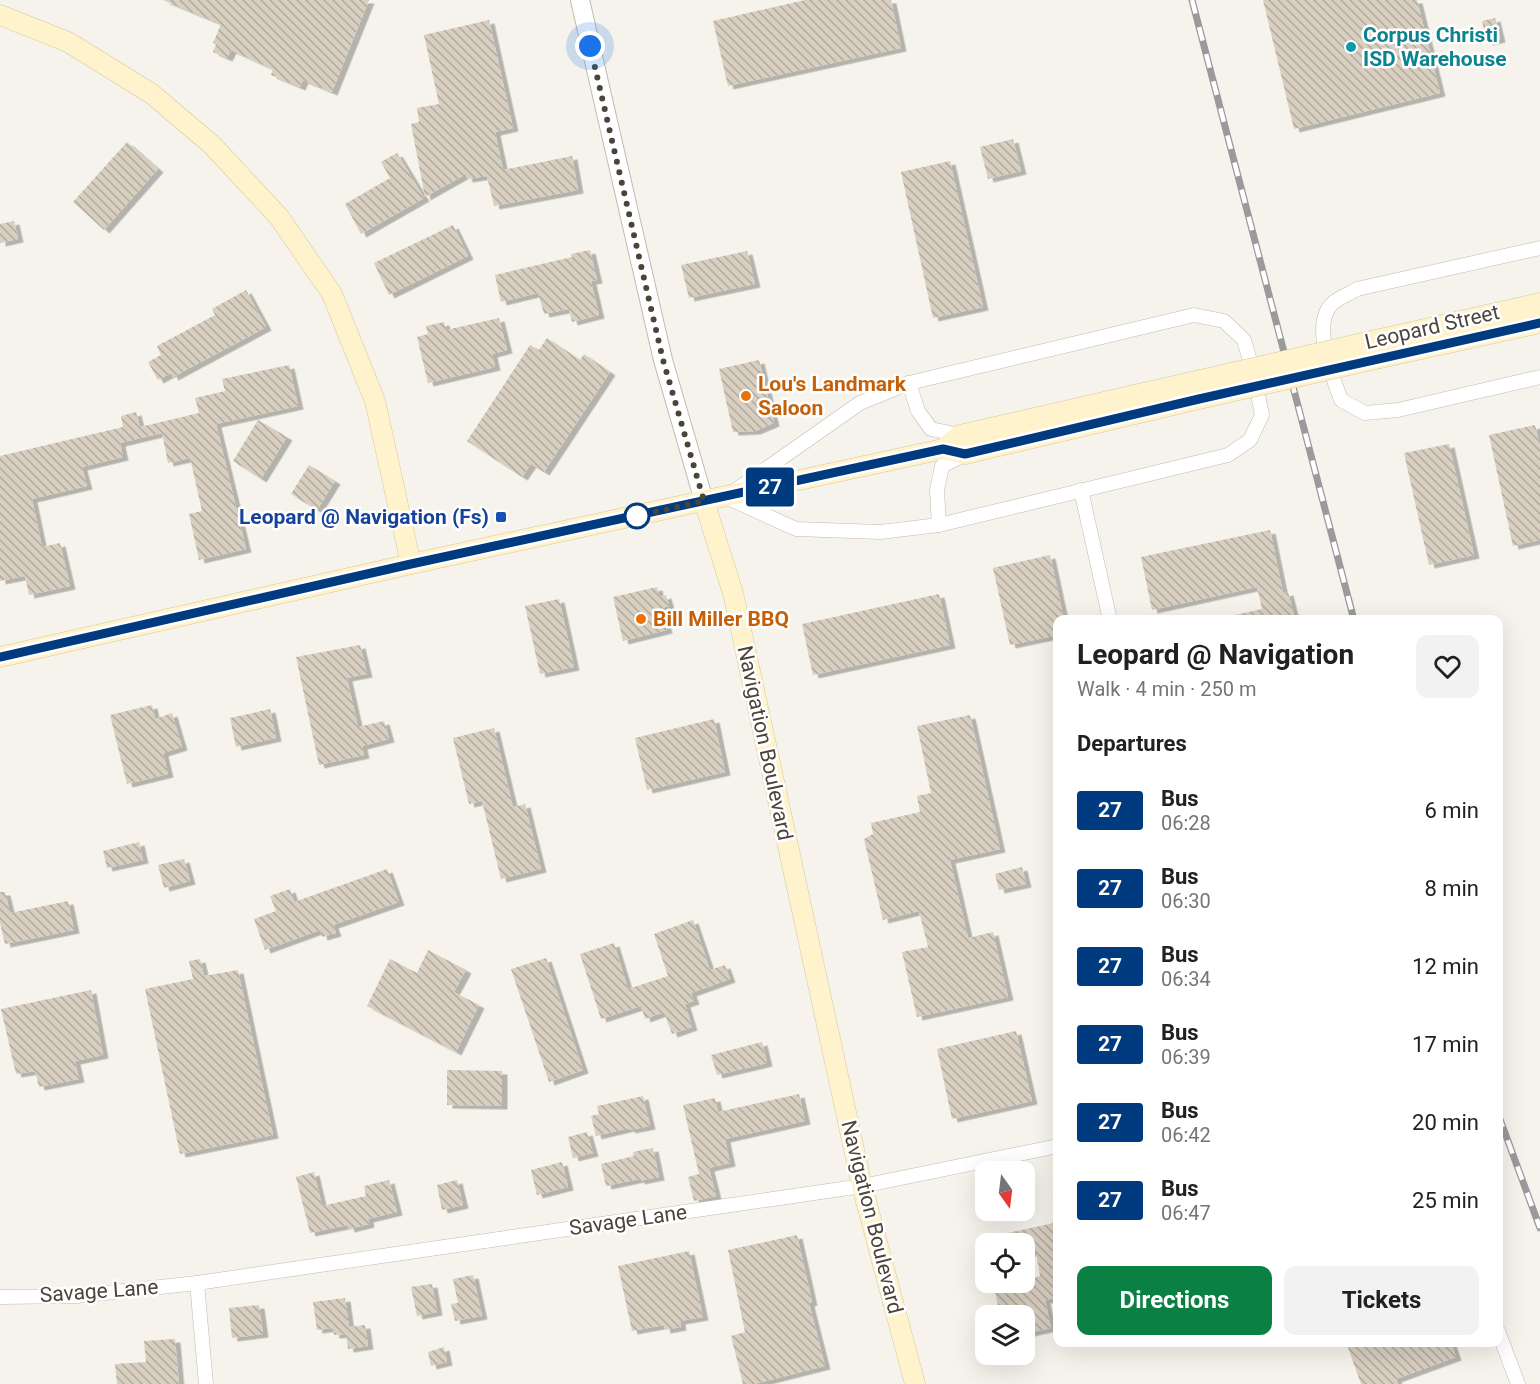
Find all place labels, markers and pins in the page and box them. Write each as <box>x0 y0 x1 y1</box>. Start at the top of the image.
place label: Corpus Christi ISD Warehouse <box>1363 23 1507 71</box>
marker: Corpus Christi ISD Warehouse <box>1344 40 1358 54</box>
place label: Lou's Landmark Saloon <box>758 372 907 420</box>
marker: Lou's Landmark Saloon <box>739 389 753 403</box>
unlabelled marker <box>624 503 650 529</box>
place label: Leopard @ Navigation (Fs) <box>239 505 489 529</box>
marker: Leopard @ Navigation (Fs) <box>494 510 508 524</box>
place label: Bill Miller BBQ <box>653 607 789 631</box>
marker: Bill Miller BBQ <box>634 612 648 626</box>

